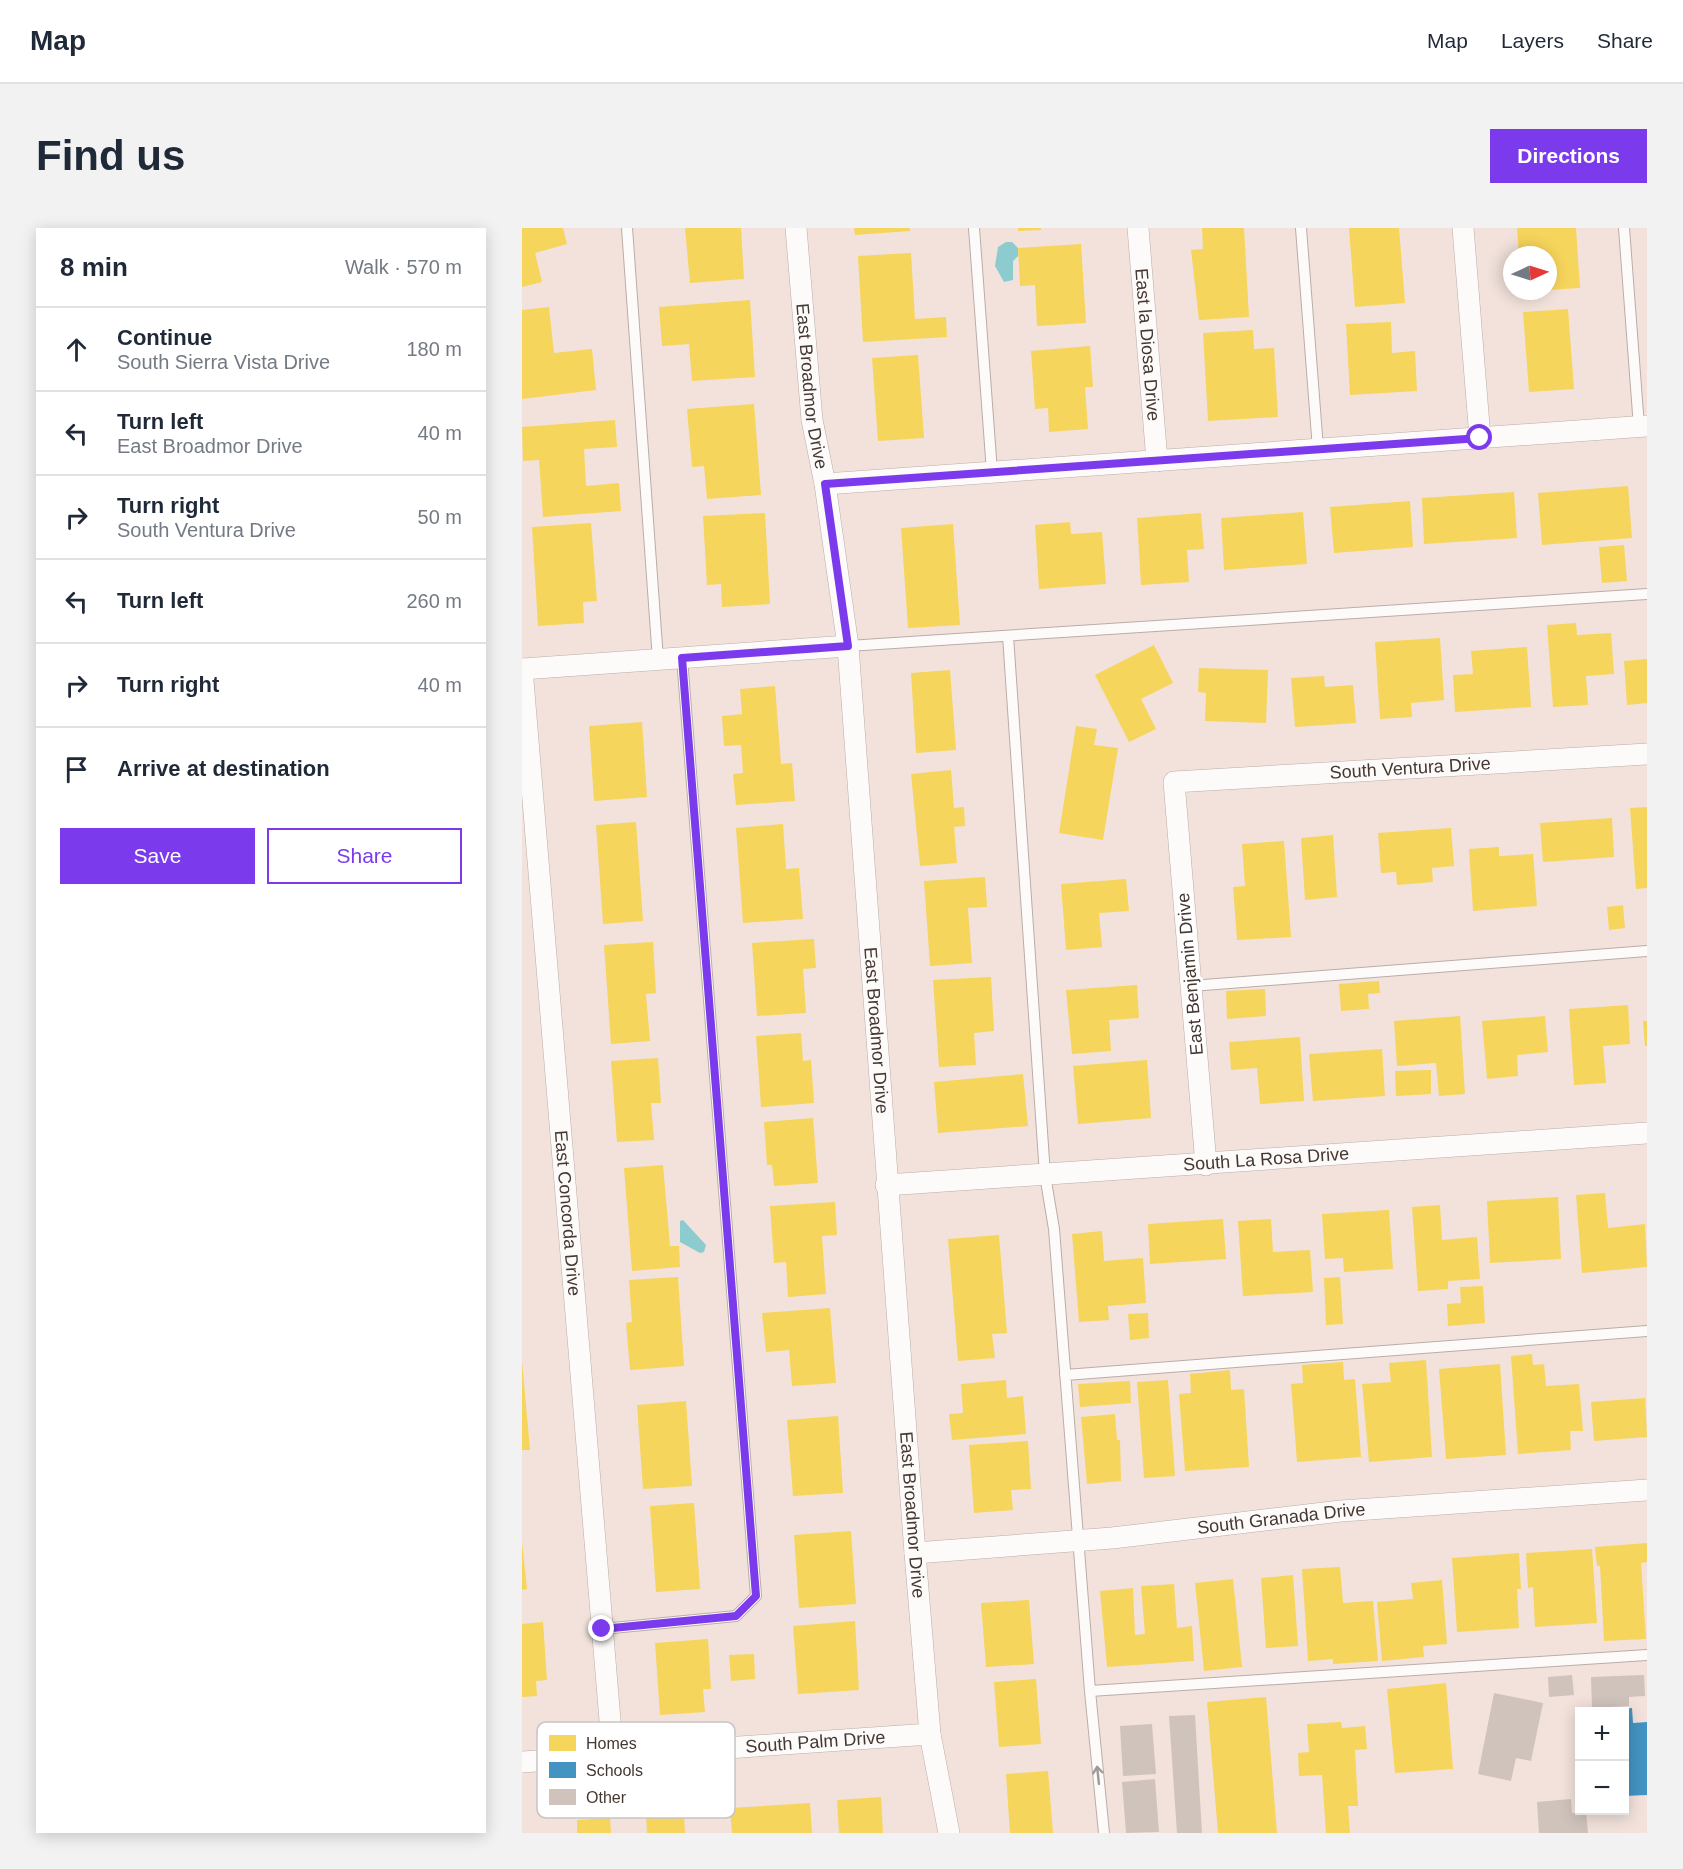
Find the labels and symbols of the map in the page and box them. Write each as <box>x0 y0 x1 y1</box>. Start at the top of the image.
north arrow <box>1503 246 1557 300</box>
street label: East la Diosa Drive <box>1131 267 1164 422</box>
street label: East Broadmor Drive <box>792 302 832 471</box>
route start <box>1466 424 1492 450</box>
street label: South Ventura Drive <box>1329 753 1491 783</box>
street label: East Benjamin Drive <box>1173 892 1207 1056</box>
street label: East Broadmor Drive <box>860 946 893 1114</box>
street label: East Concorda Drive <box>551 1129 584 1297</box>
street label: South La Rosa Drive <box>1183 1143 1350 1175</box>
street label: East Broadmor Drive <box>896 1431 929 1599</box>
street label: South Granada Drive <box>1196 1499 1366 1538</box>
route end <box>588 1615 614 1641</box>
legend <box>537 1722 735 1818</box>
street label: South Palm Drive <box>745 1727 886 1757</box>
text: Homes <box>586 1735 637 1752</box>
text: Schools <box>586 1762 643 1779</box>
one-way arrow <box>1092 1765 1103 1785</box>
text: Other <box>586 1789 627 1806</box>

